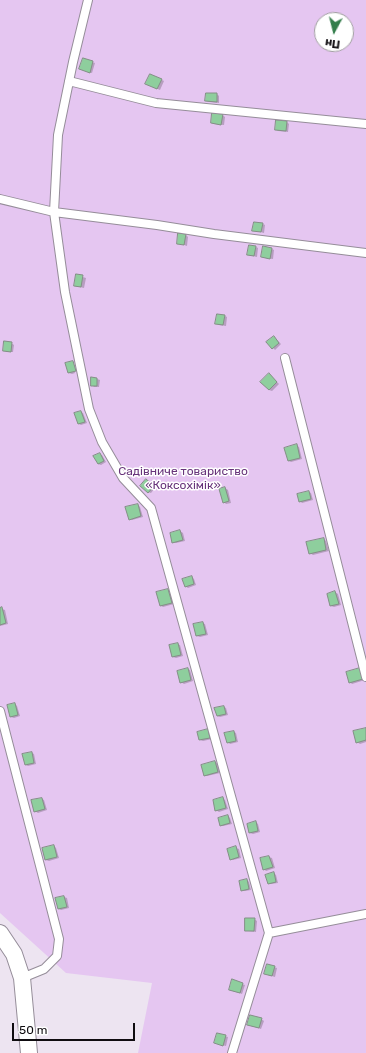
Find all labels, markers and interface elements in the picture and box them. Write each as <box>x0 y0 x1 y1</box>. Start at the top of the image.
north arrow <box>314 12 354 52</box>
text: Пн <box>324 36 341 51</box>
park label: Садівниче товариство «Коксохімік» <box>118 465 248 493</box>
scale bar <box>14 1015 137 1041</box>
text: 50 m <box>19 1023 47 1037</box>

